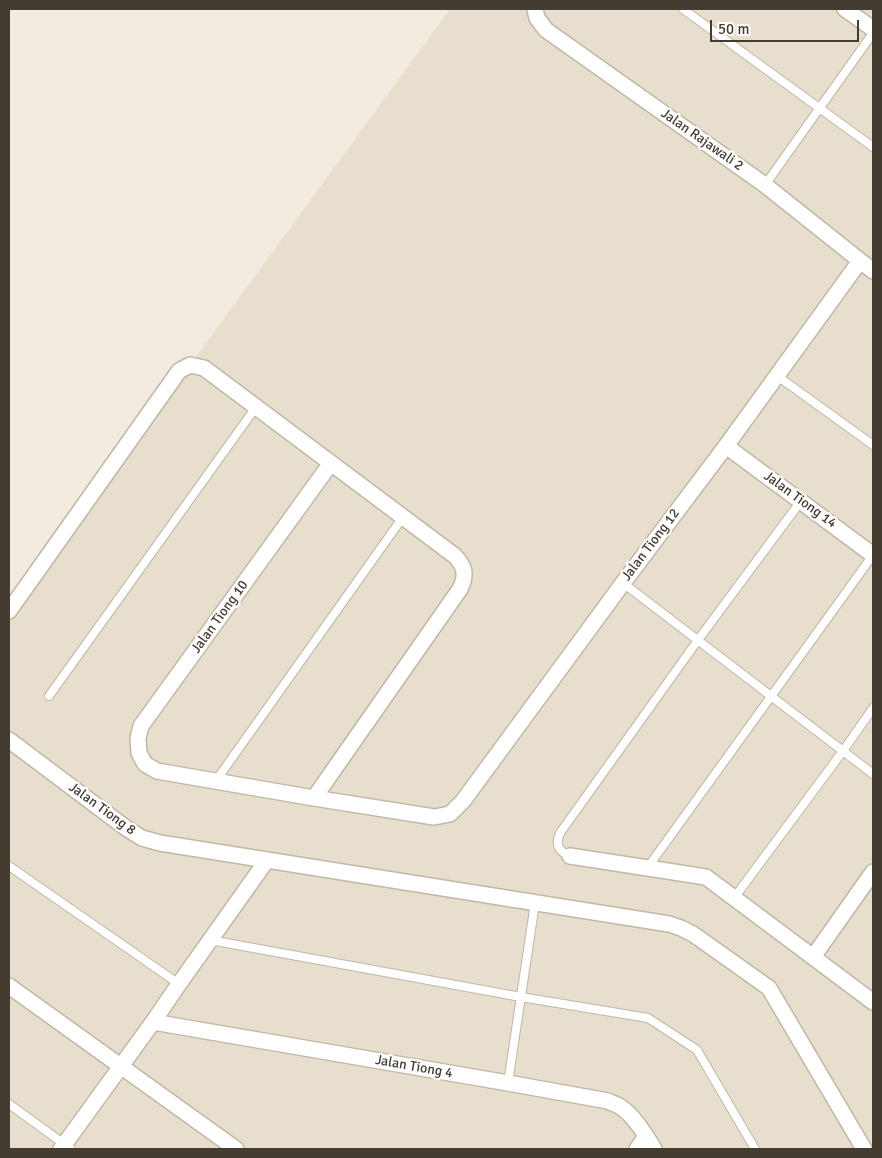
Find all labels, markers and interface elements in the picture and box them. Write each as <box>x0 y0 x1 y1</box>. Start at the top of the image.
scale bar <box>712 10 861 42</box>
text: 50 m <box>718 20 749 38</box>
street label: Jalan Rajawali 2 <box>658 105 746 175</box>
street label: Jalan Tiong 14 <box>760 468 840 532</box>
street label: Jalan Tiong 12 <box>618 506 684 584</box>
street label: Jalan Tiong 10 <box>188 577 252 657</box>
street label: Jalan Tiong 8 <box>65 779 139 839</box>
street label: Jalan Tiong 4 <box>374 1052 454 1082</box>

